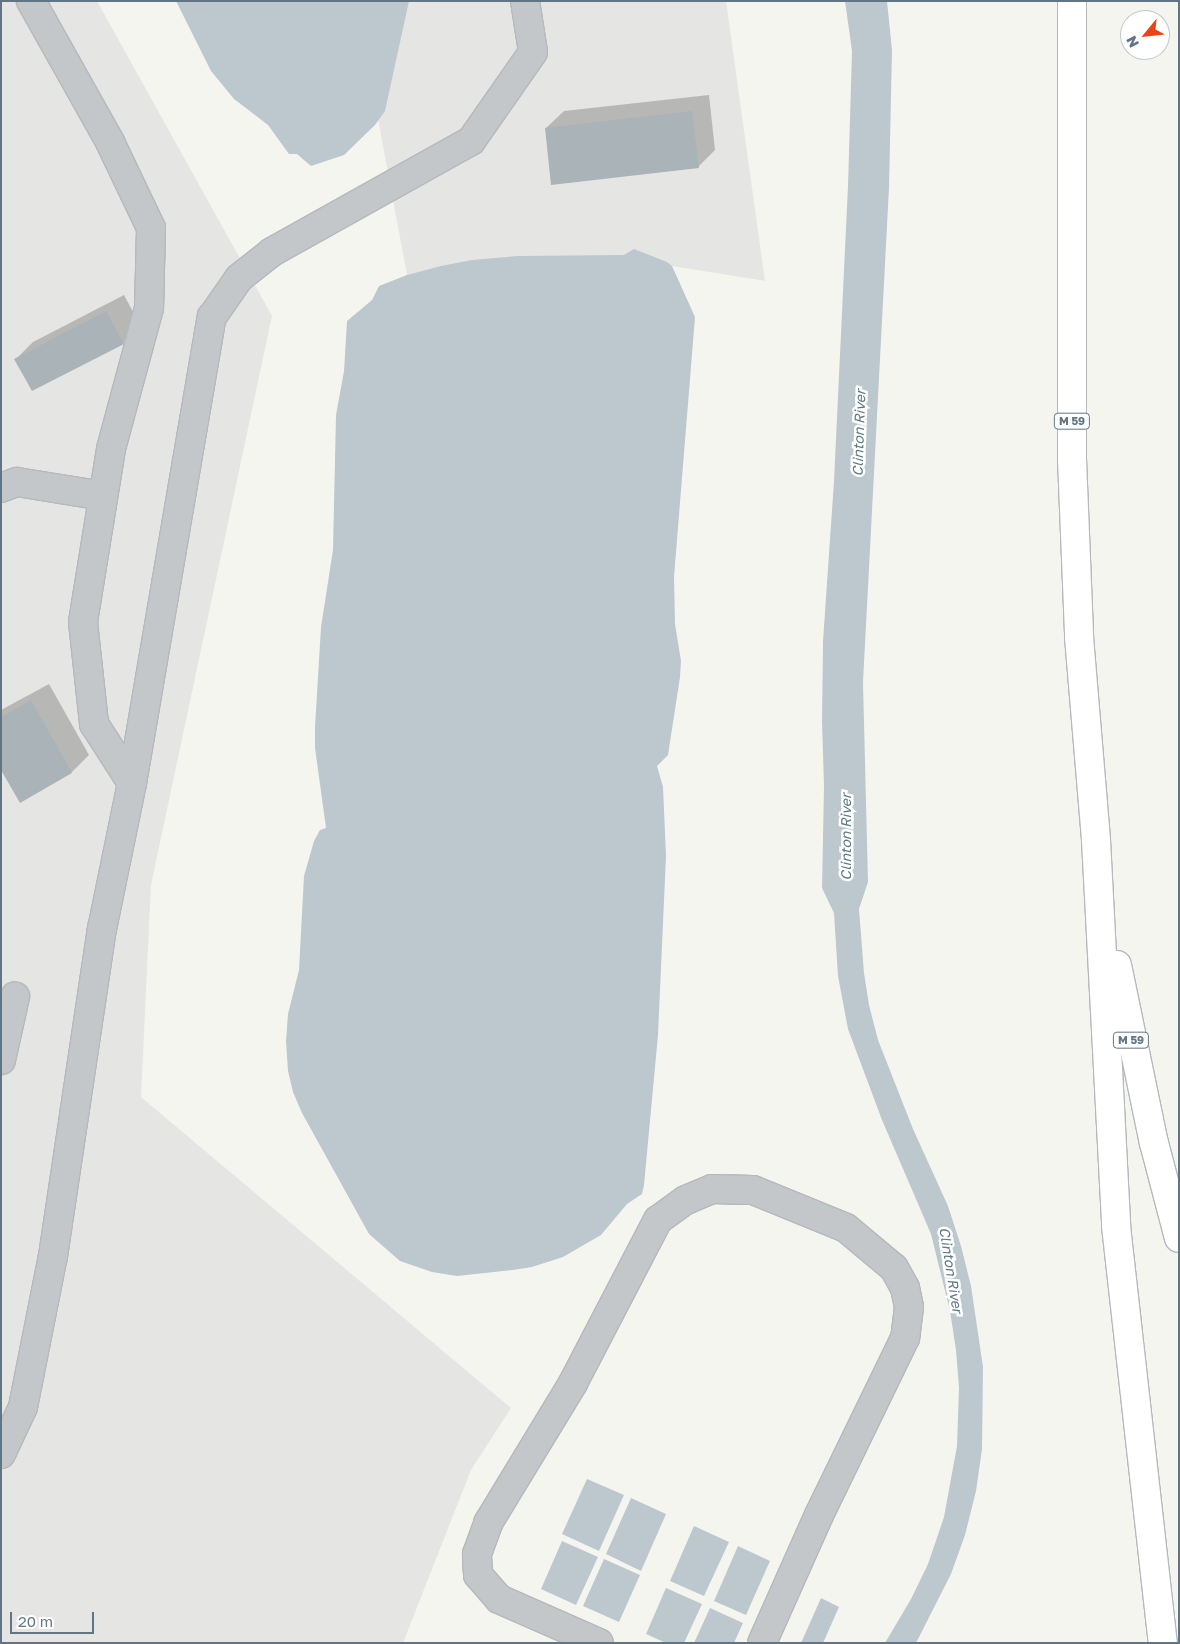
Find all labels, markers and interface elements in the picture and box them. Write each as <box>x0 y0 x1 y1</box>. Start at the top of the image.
north arrow <box>1120 10 1170 60</box>
text: N <box>1122 33 1142 51</box>
water label: Clinton River <box>849 389 869 477</box>
road number: M 59 <box>1053 412 1091 430</box>
water label: Clinton River <box>838 794 854 880</box>
road number: M 59 <box>1112 1032 1150 1048</box>
water label: Clinton River <box>936 1226 966 1314</box>
scale bar <box>12 1602 96 1634</box>
text: 20 m <box>18 1612 53 1630</box>

